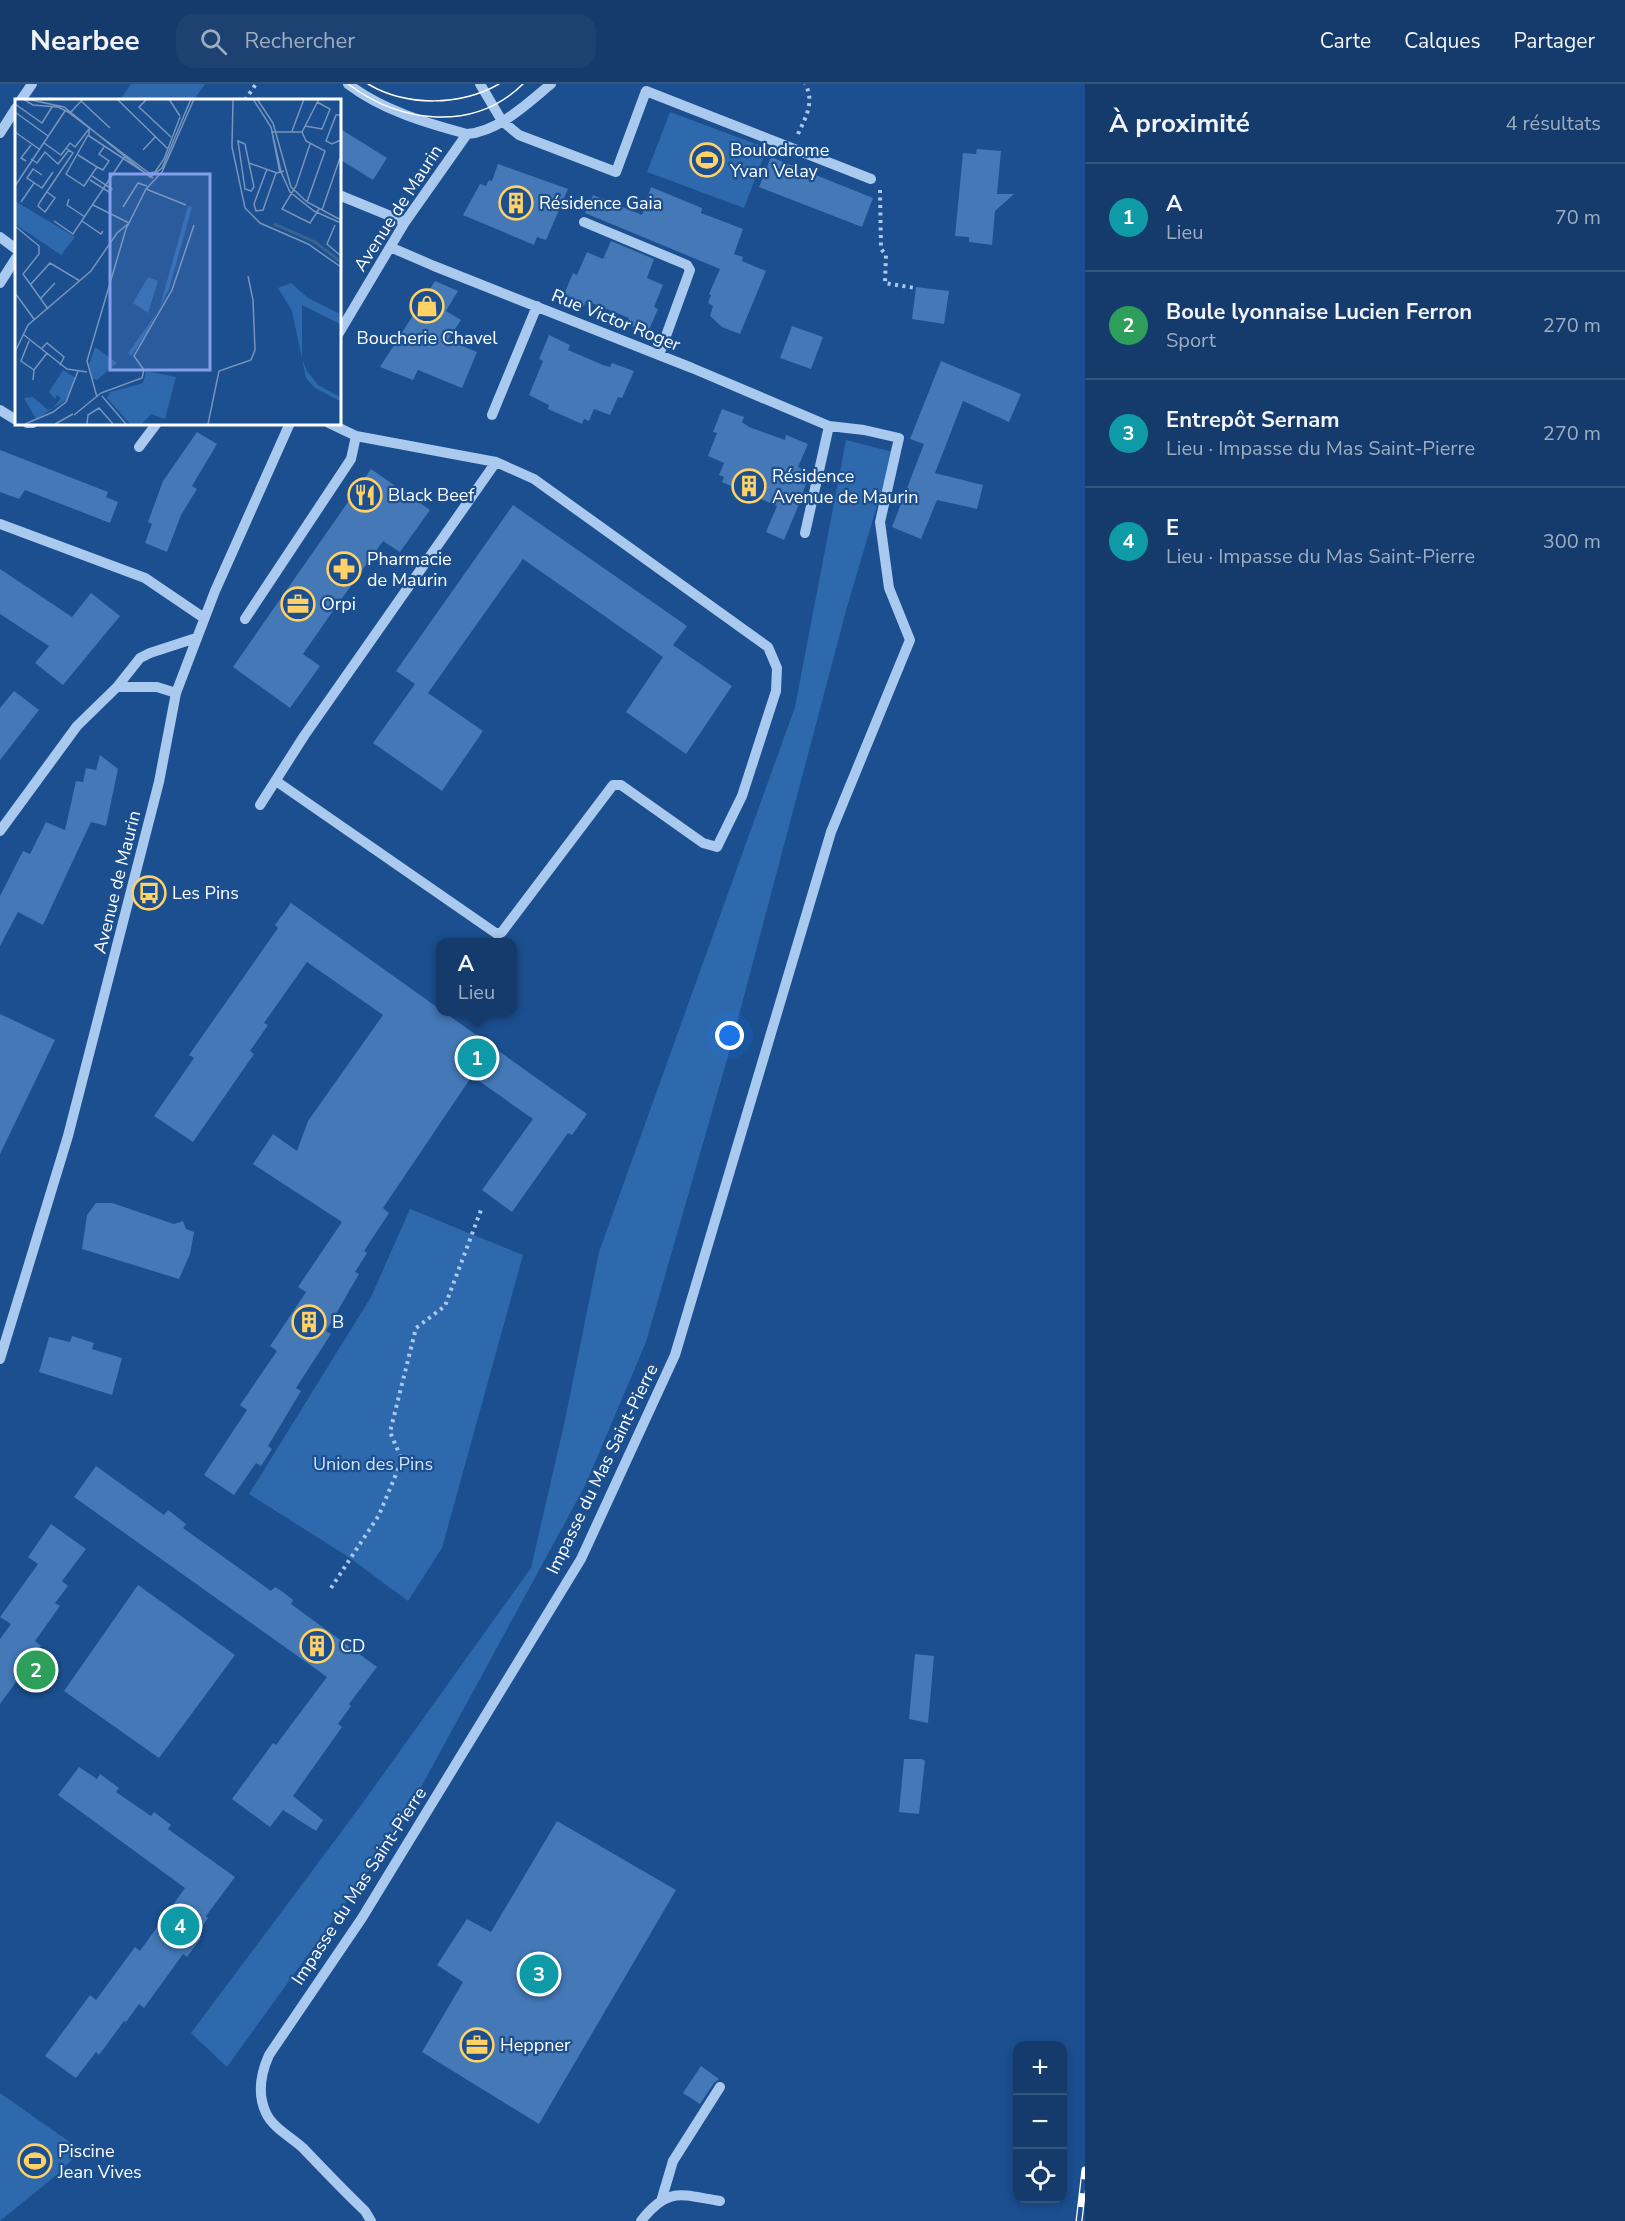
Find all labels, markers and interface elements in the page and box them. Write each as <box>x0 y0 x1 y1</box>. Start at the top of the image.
search box <box>176 14 596 68</box>
text: Nearbee <box>30 22 140 60</box>
icon: search <box>197 25 230 58</box>
text: Rechercher <box>245 26 355 56</box>
text: Carte <box>1320 27 1371 55</box>
text: Calques <box>1404 27 1481 55</box>
text: Partager <box>1514 27 1595 55</box>
inset map <box>15 99 340 424</box>
text: À proximité <box>1109 106 1250 141</box>
text: 4 résultats <box>1505 110 1601 137</box>
place label: Boulodrome Yvan Velay <box>729 138 829 183</box>
street label: Avenue de Maurin <box>348 140 448 276</box>
sports icon: Boulodrome Yvan Velay <box>689 142 725 178</box>
building icon: Résidence Gaia <box>498 185 534 221</box>
text: A <box>1166 189 1182 219</box>
place label: Résidence Gaia <box>539 191 662 215</box>
text: 1 <box>1123 204 1135 231</box>
text: 70 m <box>1555 204 1601 231</box>
text: Lieu <box>1166 219 1203 246</box>
street label: Rue Victor Roger <box>548 283 685 357</box>
shop icon: Boucherie Chavel <box>409 288 445 324</box>
text: Boule lyonnaise Lucien Ferron <box>1166 297 1472 327</box>
text: 2 <box>1123 312 1135 339</box>
text: 270 m <box>1543 312 1601 339</box>
place label: Boucherie Chavel <box>356 326 498 350</box>
text: Sport <box>1166 327 1216 354</box>
text: Entrepôt Sernam <box>1166 405 1340 435</box>
text: 3 <box>1123 420 1135 447</box>
text: 270 m <box>1543 420 1601 447</box>
text: Lieu · Impasse du Mas Saint-Pierre <box>1166 435 1475 462</box>
place label: Résidence Avenue de Maurin <box>772 464 918 509</box>
building icon: Résidence Avenue de Maurin <box>731 468 767 504</box>
restaurant icon: Black Beef <box>347 477 383 513</box>
place label: Black Beef <box>388 483 475 507</box>
text: E <box>1166 513 1179 543</box>
text: 4 <box>1123 528 1135 555</box>
text: 300 m <box>1543 528 1601 555</box>
text: Lieu · Impasse du Mas Saint-Pierre <box>1166 543 1475 570</box>
place label: Pharmacie de Maurin <box>367 547 452 592</box>
pharmacy icon: Pharmacie de Maurin <box>326 551 362 587</box>
office icon: Orpi <box>280 586 316 622</box>
place label: Orpi <box>321 592 356 616</box>
street label: Avenue de Maurin <box>88 808 146 956</box>
bus stop icon: Les Pins <box>131 875 167 911</box>
place label: Les Pins <box>172 881 239 905</box>
popup <box>436 938 517 1016</box>
text: A <box>458 949 474 979</box>
text: Lieu <box>458 979 495 1006</box>
your location <box>715 1021 744 1050</box>
pin: 1 <box>458 1036 496 1080</box>
building icon: B <box>291 1304 327 1340</box>
place label: B <box>332 1310 344 1334</box>
street label: Impasse du Mas Saint-Pierre <box>541 1360 663 1578</box>
park label: Union des Pins <box>313 1452 433 1476</box>
building icon: CD <box>299 1628 335 1664</box>
place label: CD <box>340 1634 365 1658</box>
pin: 2 <box>16 1648 56 1692</box>
street label: Impasse du Mas Saint-Pierre <box>286 1782 432 1990</box>
pin: 4 <box>160 1904 200 1948</box>
pin: 3 <box>520 1952 558 1996</box>
office icon: Heppner <box>459 2027 495 2063</box>
place label: Heppner <box>500 2033 571 2057</box>
map controls <box>1013 2041 1067 2203</box>
button: + <box>1013 2041 1067 2095</box>
button: − <box>1013 2095 1067 2149</box>
place label: Piscine Jean Vives <box>57 2139 142 2184</box>
sports icon: Piscine Jean Vives <box>17 2143 53 2179</box>
button: locate <box>1013 2149 1067 2203</box>

